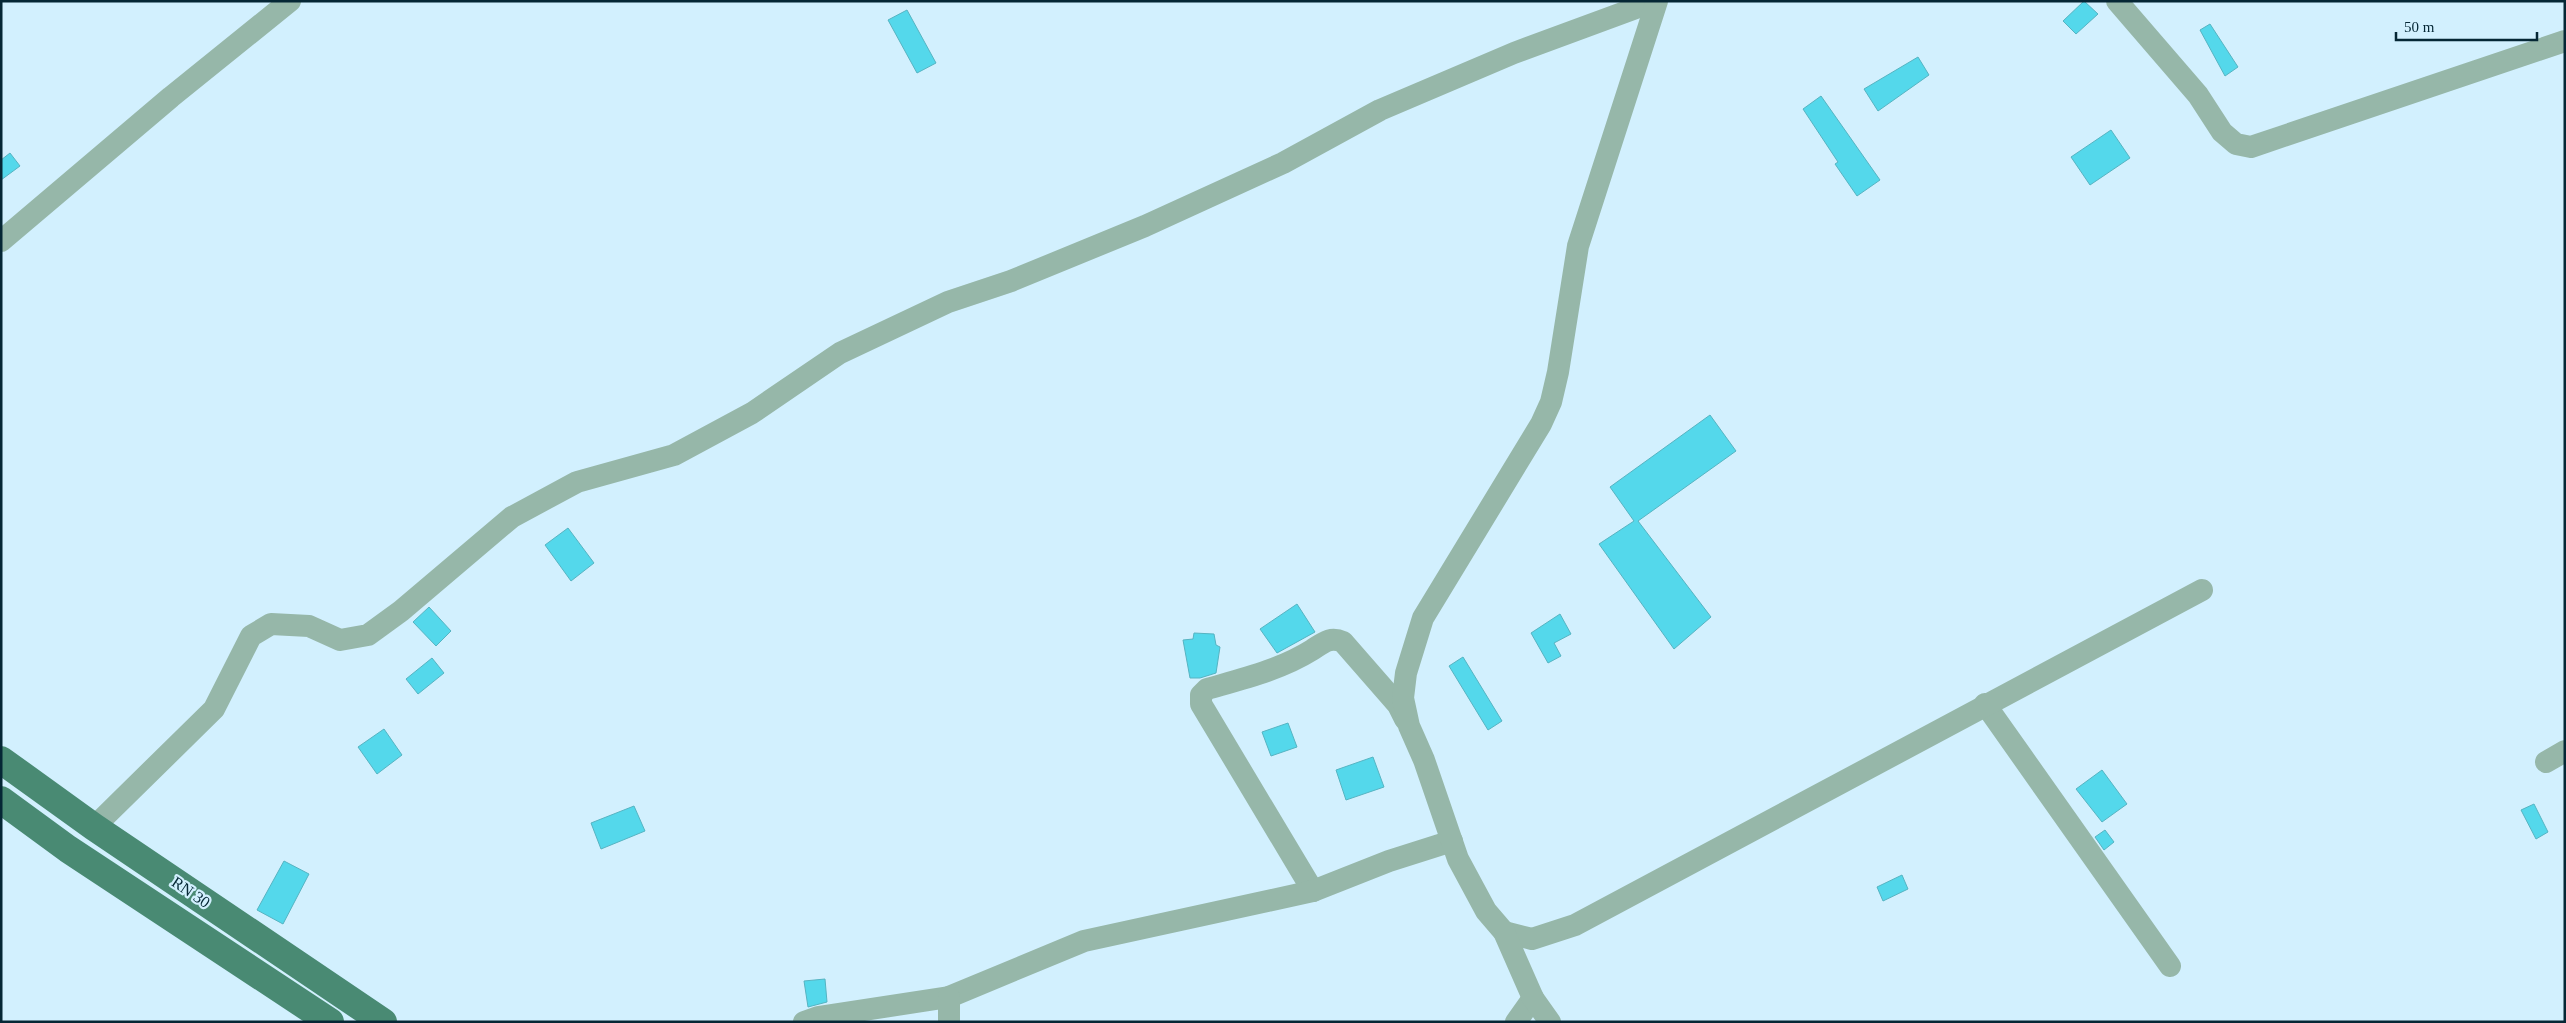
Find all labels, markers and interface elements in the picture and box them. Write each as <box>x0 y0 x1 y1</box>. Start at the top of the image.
scale bar <box>2396 10 2537 42</box>
text: 50 m <box>2404 19 2435 35</box>
street label: RN 30 <box>169 873 213 911</box>

